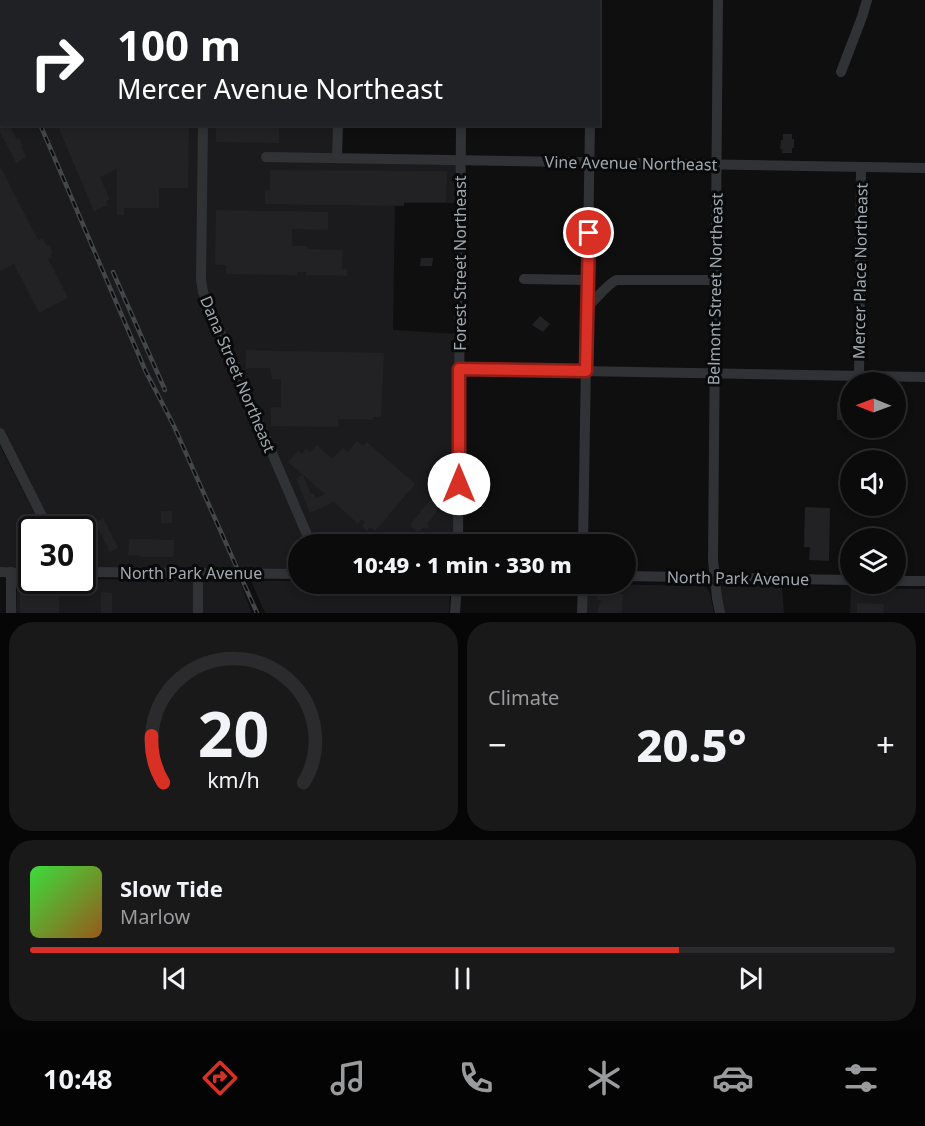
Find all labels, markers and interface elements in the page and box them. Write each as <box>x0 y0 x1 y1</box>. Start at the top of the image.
text: 100 m <box>117 16 241 73</box>
icon: right <box>18 24 96 102</box>
text: Mercer Avenue Northeast <box>117 70 443 107</box>
street label: Vine Avenue Northeast <box>544 150 718 176</box>
street label: Forest Street Northeast <box>449 175 471 351</box>
street label: Mercer Place Northeast <box>847 182 873 359</box>
street label: Belmont Street Northeast <box>702 192 728 385</box>
pin <box>563 207 614 258</box>
icon: arrive <box>572 216 605 249</box>
street label: Dana Street Northeast <box>195 292 281 456</box>
north arrow <box>840 372 906 438</box>
map controls <box>840 372 906 594</box>
button: sound <box>840 450 906 516</box>
position arrow <box>427 452 491 516</box>
speed limit sign: 30 <box>18 516 96 594</box>
button: layers <box>840 528 906 594</box>
text: 10:49 · 1 min · 330 m <box>352 549 572 579</box>
street label: North Park Avenue <box>120 562 262 584</box>
street label: North Park Avenue <box>667 566 809 590</box>
text: Climate <box>488 684 559 711</box>
text: 20 <box>198 690 269 775</box>
text: 20.5° <box>637 714 746 775</box>
text: − <box>488 722 507 767</box>
text: + <box>876 722 895 767</box>
text: km/h <box>207 766 260 795</box>
text: Slow Tide <box>120 873 223 903</box>
text: Marlow <box>120 903 190 930</box>
icon: previous <box>158 962 191 995</box>
icon: pause <box>446 962 479 995</box>
icon: next <box>734 962 767 995</box>
icon: directions <box>199 1057 241 1099</box>
icon: music <box>327 1057 369 1099</box>
icon: phone <box>455 1057 497 1099</box>
icon: climate <box>583 1057 625 1099</box>
icon: car <box>712 1057 754 1099</box>
icon: filters <box>840 1057 882 1099</box>
text: 10:48 <box>43 1060 112 1097</box>

